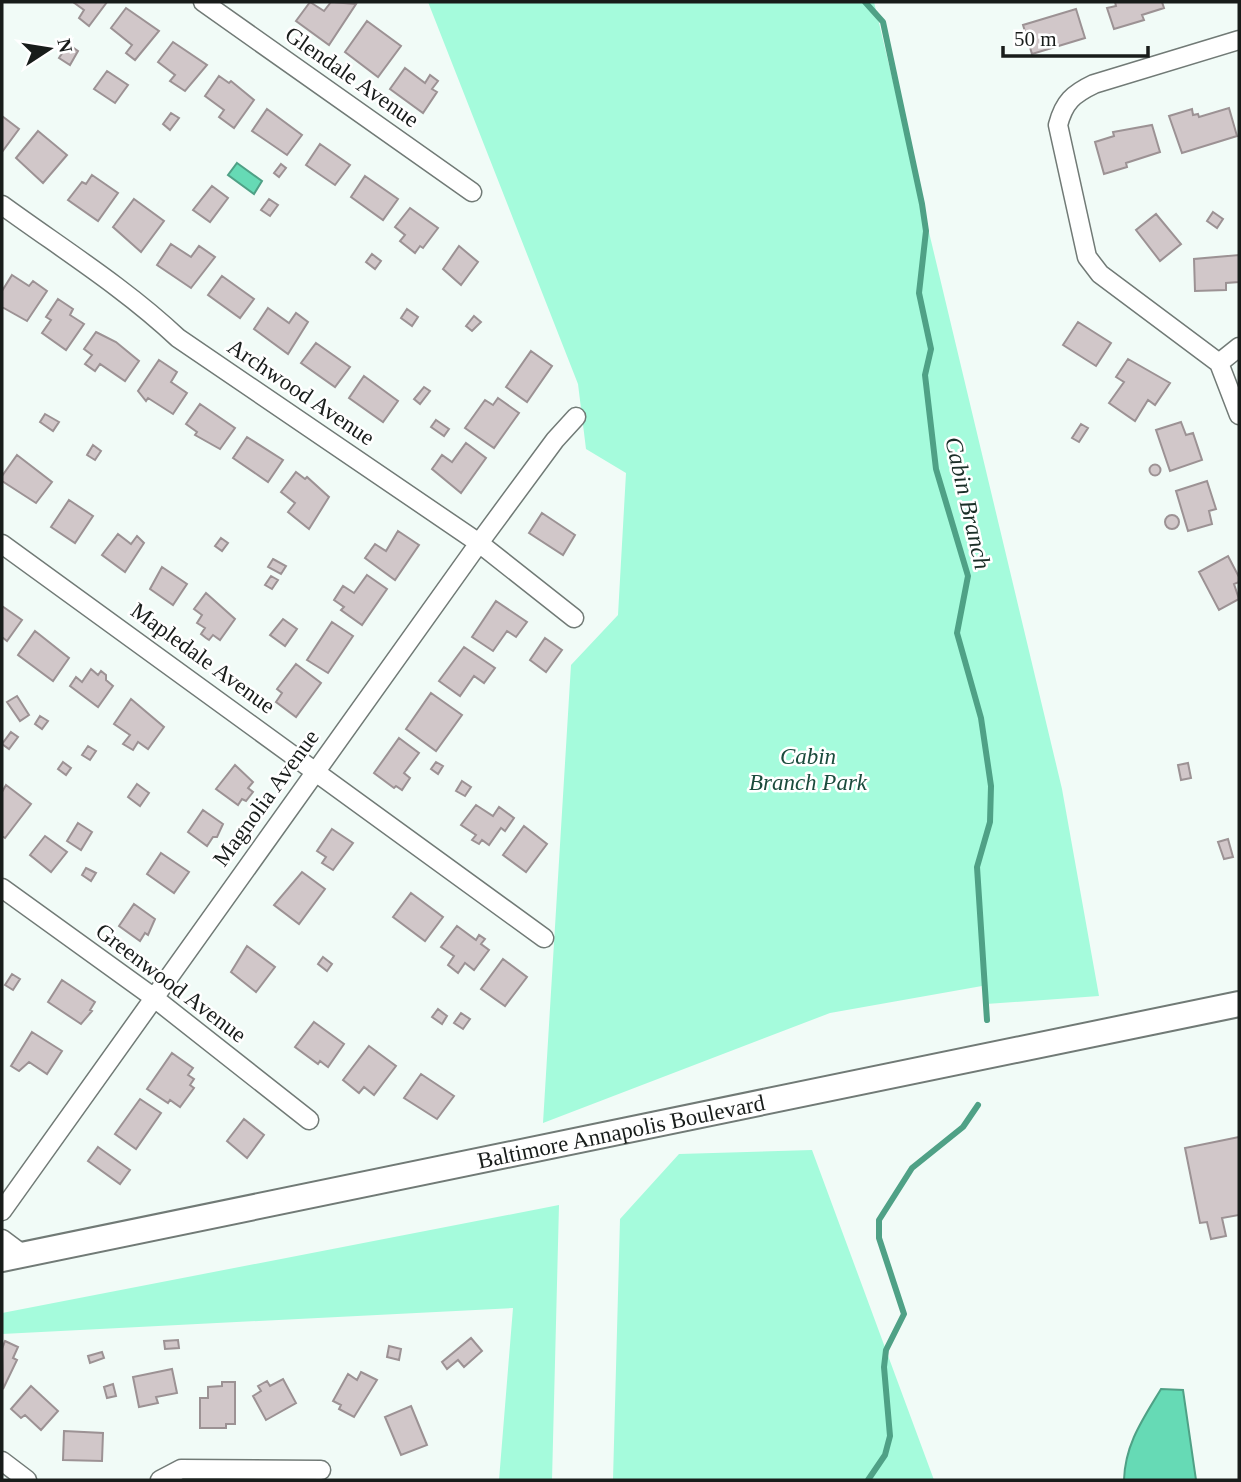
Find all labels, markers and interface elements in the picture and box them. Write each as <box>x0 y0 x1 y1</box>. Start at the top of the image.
north arrow <box>14 14 84 84</box>
scale bar <box>1003 14 1148 58</box>
street label: Glendale Avenue <box>280 22 424 132</box>
text: 50 m <box>1014 27 1057 51</box>
text: N <box>53 37 77 55</box>
street label: Archwood Avenue <box>223 334 379 450</box>
water label: Cabin Branch <box>940 434 996 572</box>
street label: Mapledale Avenue <box>126 598 280 718</box>
street label: Magnolia Avenue <box>208 725 324 871</box>
park label: Cabin Branch Park <box>749 744 868 795</box>
street label: Greenwood Avenue <box>91 918 251 1048</box>
street label: Baltimore Annapolis Boulevard <box>475 1090 767 1173</box>

